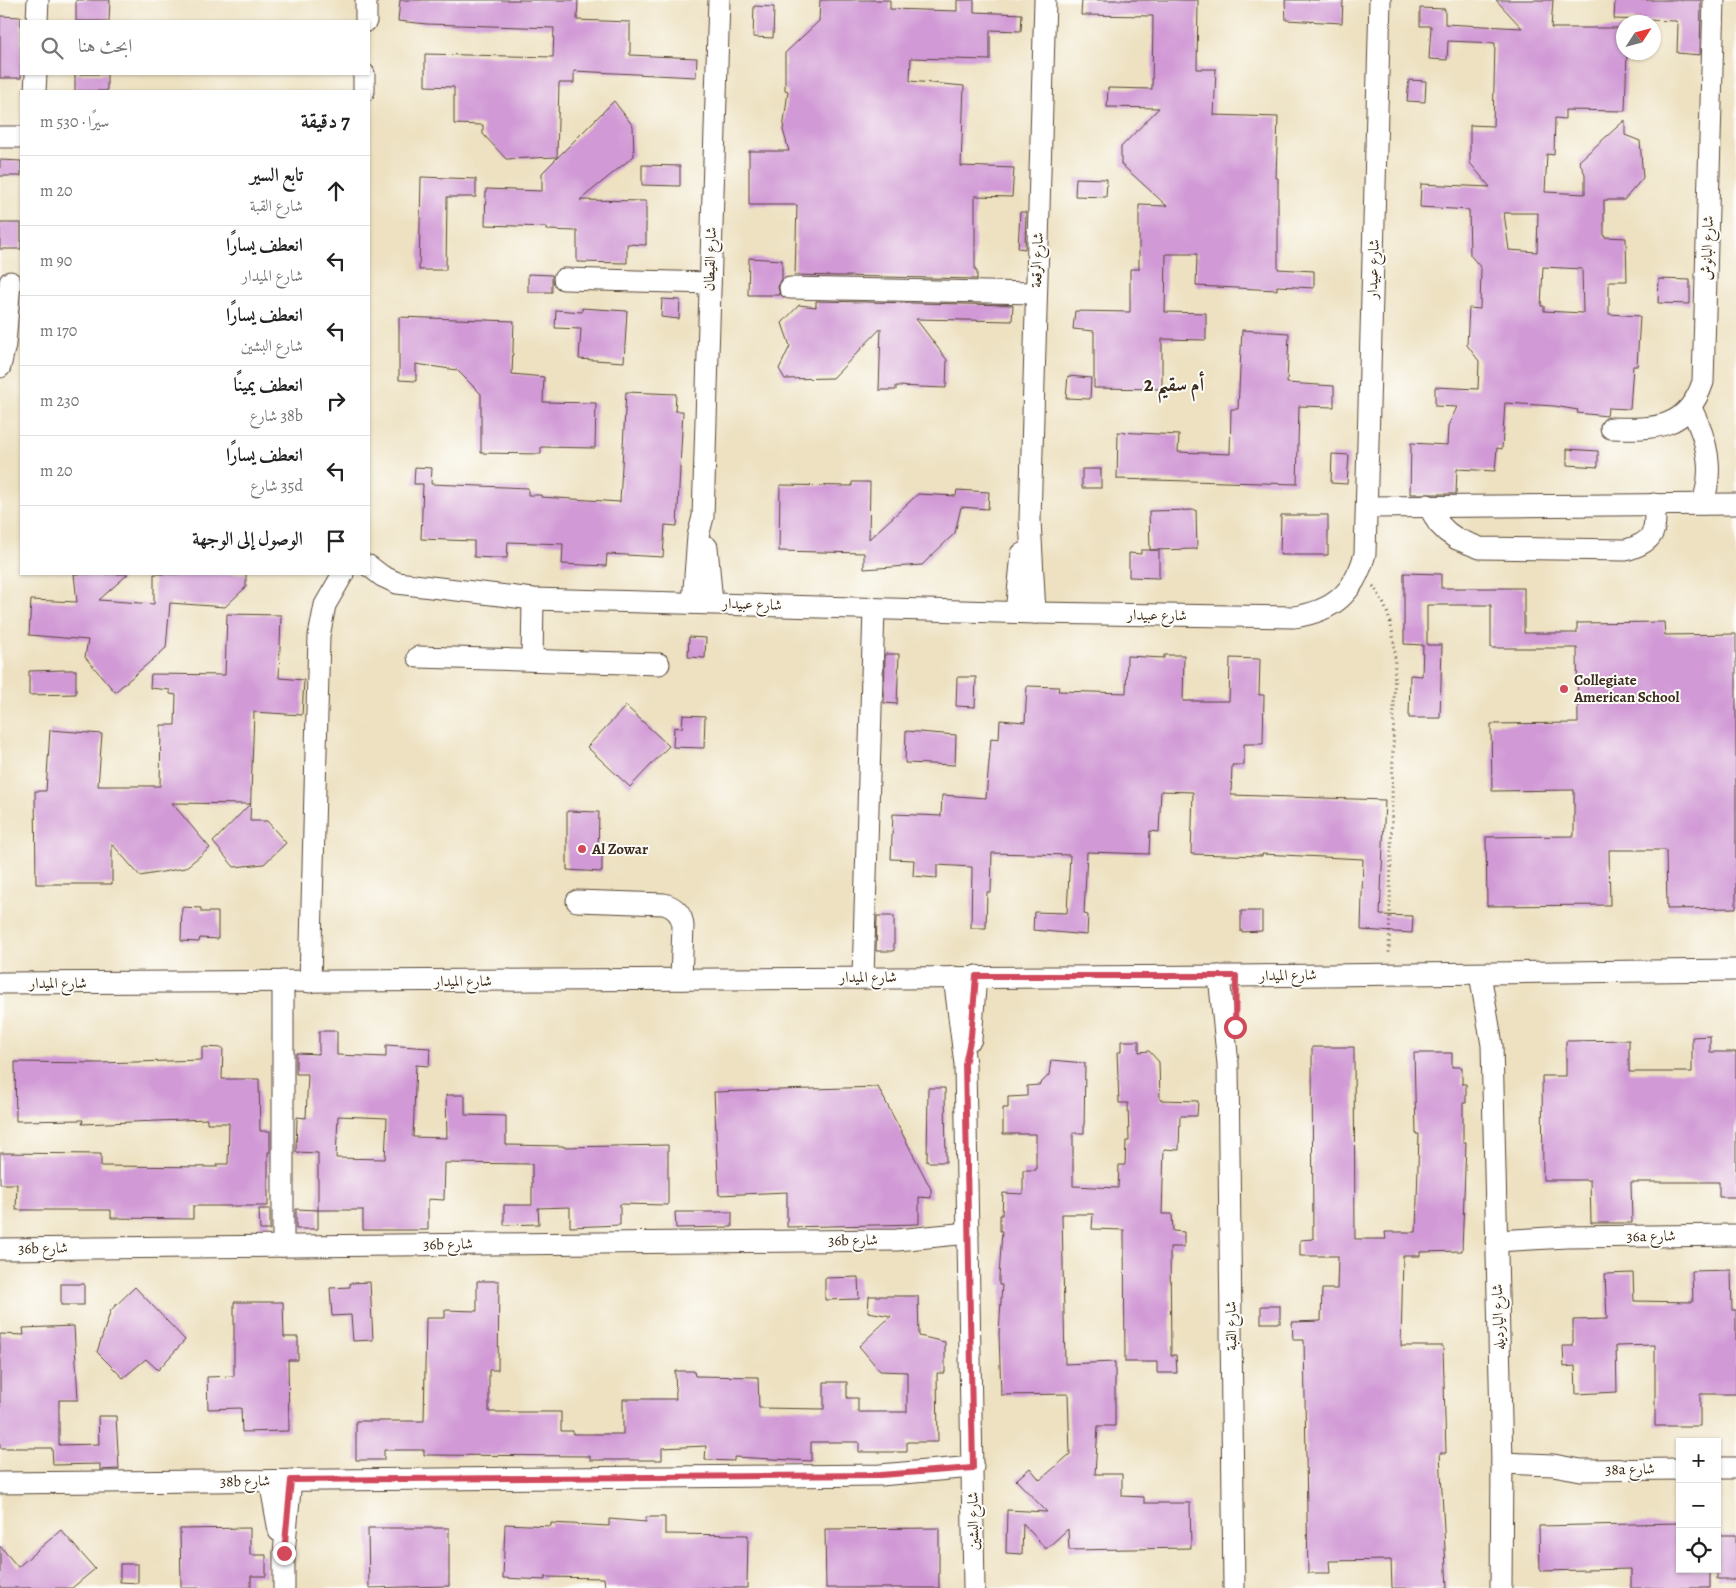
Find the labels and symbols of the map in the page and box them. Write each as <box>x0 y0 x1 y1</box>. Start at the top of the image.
north arrow <box>1616 15 1661 60</box>
street label: شارع البانوش <box>1696 215 1721 281</box>
street label: شارع القيطان <box>699 226 724 292</box>
street label: شارع الرقعة <box>1026 232 1051 288</box>
street label: شارع عبيدار <box>1362 239 1387 301</box>
district label: أم سقيم 2 <box>1144 371 1205 404</box>
street label: شارع عبيدار <box>720 593 782 618</box>
street label: شارع عبيدار <box>1125 604 1187 629</box>
place label: Collegiate American School <box>1573 670 1680 707</box>
marker: Collegiate American School <box>1558 683 1570 695</box>
place label: Al Zowar <box>591 839 648 859</box>
marker: Al Zowar <box>576 843 588 855</box>
street label: شارع الميدار <box>1257 964 1317 989</box>
street label: شارع الميدار <box>837 967 897 990</box>
street label: شارع الميدار <box>432 971 492 994</box>
street label: شارع الميدار <box>27 973 87 996</box>
route start <box>1224 1016 1247 1039</box>
street label: 36a شارع <box>1626 1226 1676 1249</box>
street label: 36b شارع <box>828 1230 878 1253</box>
street label: 36b شارع <box>423 1234 473 1257</box>
street label: 36b شارع <box>18 1238 68 1261</box>
street label: شارع اليارديله <box>1487 1283 1512 1351</box>
street label: شارع القبة <box>1221 1301 1244 1351</box>
street label: 38a شارع <box>1605 1459 1655 1482</box>
street label: 38b شارع <box>220 1471 270 1494</box>
street label: شارع البشين <box>962 1492 987 1550</box>
route end <box>273 1542 296 1565</box>

